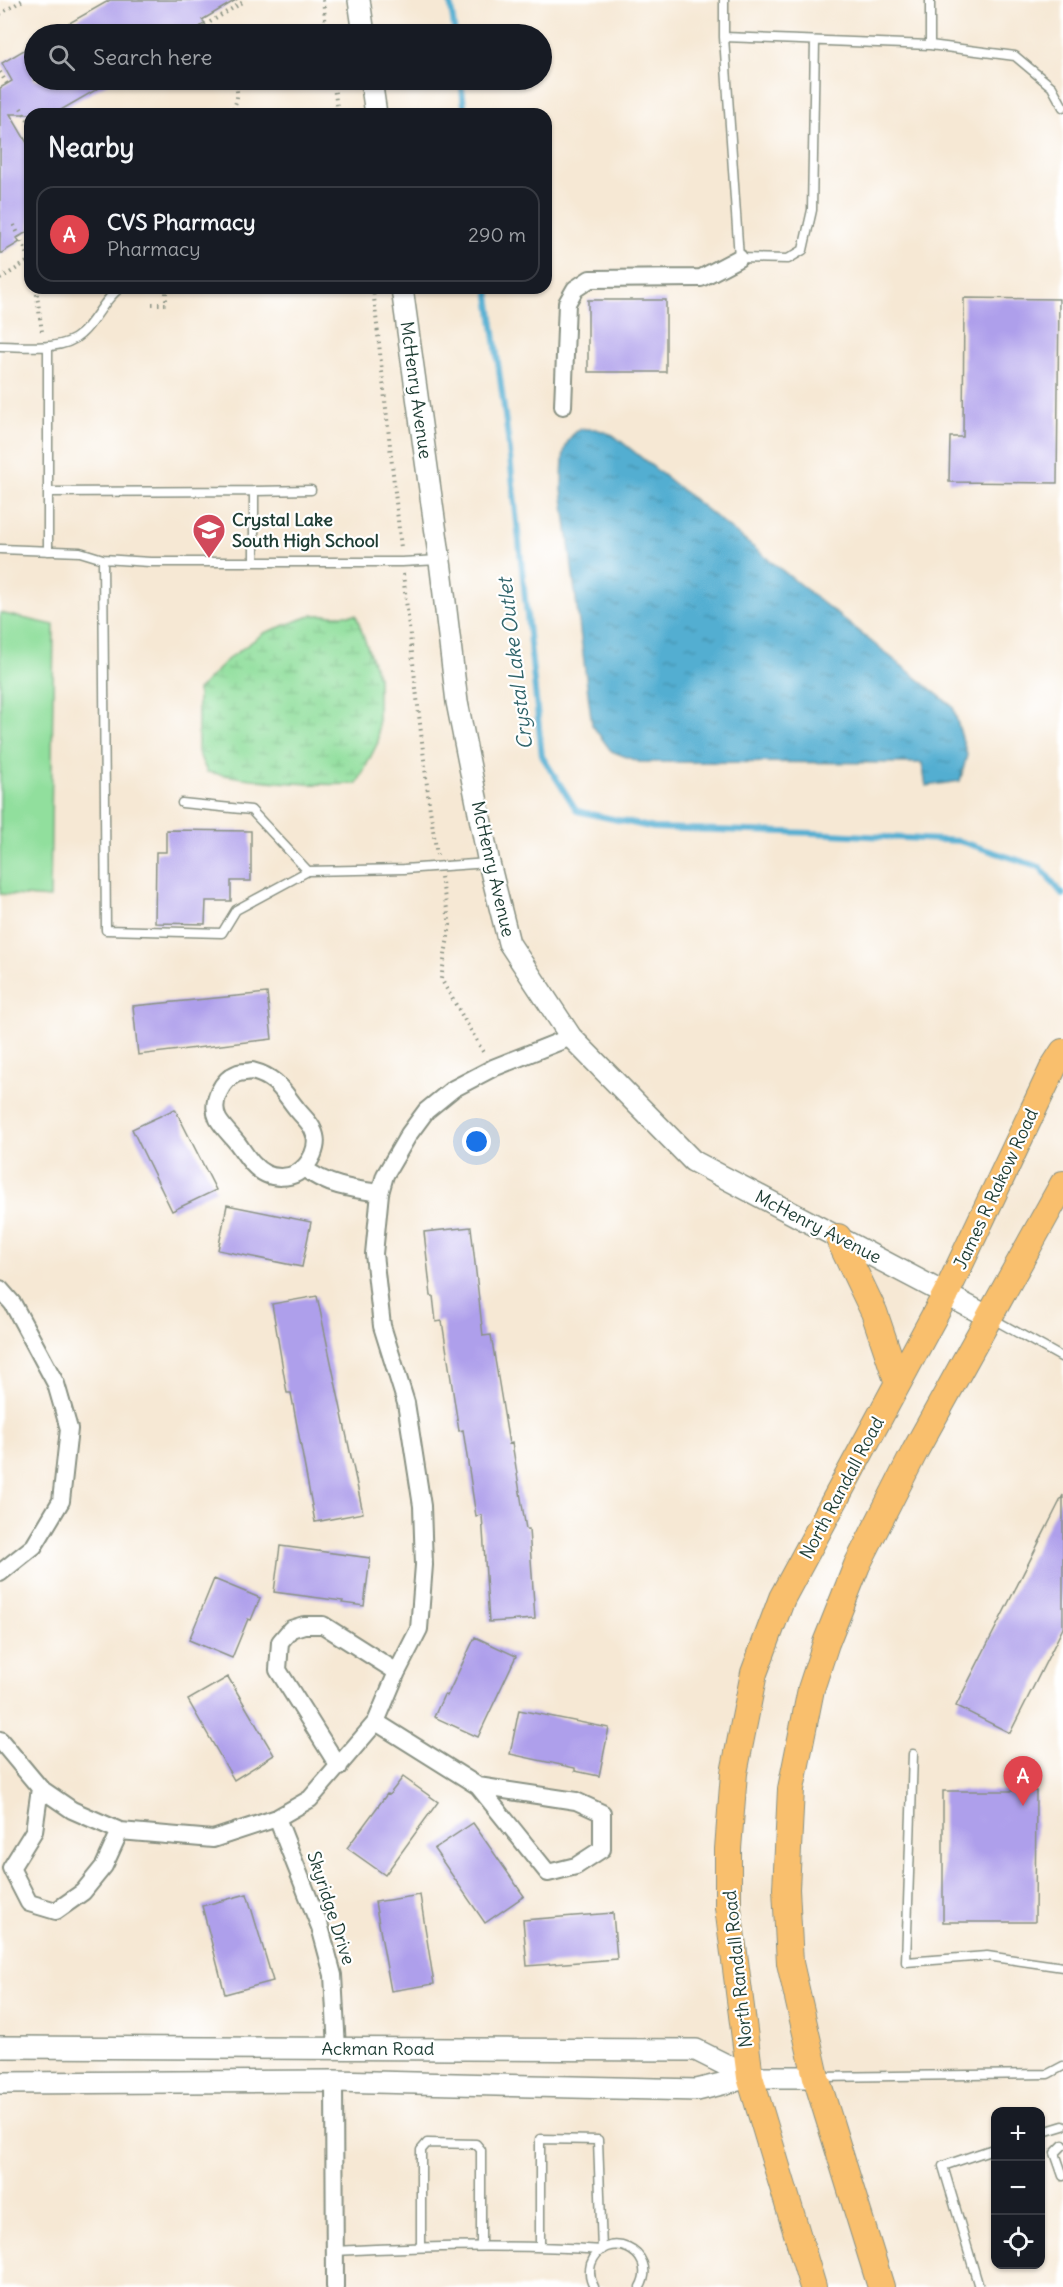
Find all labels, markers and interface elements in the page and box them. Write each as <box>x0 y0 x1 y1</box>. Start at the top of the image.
search box <box>24 24 552 90</box>
icon: search <box>45 41 78 74</box>
text: Search here <box>93 43 212 71</box>
text: Nearby <box>48 131 134 164</box>
text: CVS Pharmacy <box>107 208 256 236</box>
text: A <box>63 222 76 247</box>
text: 290 m <box>468 222 526 247</box>
text: Pharmacy <box>107 236 201 261</box>
street label: McHenry Avenue <box>395 320 438 460</box>
place label: Crystal Lake South High School <box>232 508 379 552</box>
school or university icon: Crystal Lake South High School <box>191 512 227 559</box>
water label: Crystal Lake Outlet <box>491 575 537 751</box>
street label: McHenry Avenue <box>467 799 520 939</box>
street label: James R Rakow Road <box>948 1104 1043 1273</box>
your location <box>462 1127 491 1156</box>
street label: McHenry Avenue <box>751 1185 885 1268</box>
street label: North Randall Road <box>794 1412 889 1563</box>
pin: A <box>1004 1756 1042 1806</box>
street label: Skyridge Drive <box>302 1848 361 1968</box>
street label: North Randall Road <box>718 1889 757 2049</box>
street label: Ackman Road <box>322 2037 435 2060</box>
map controls <box>991 2107 1045 2269</box>
button: + <box>991 2107 1045 2161</box>
button: − <box>991 2161 1045 2215</box>
button: locate <box>991 2215 1045 2269</box>

